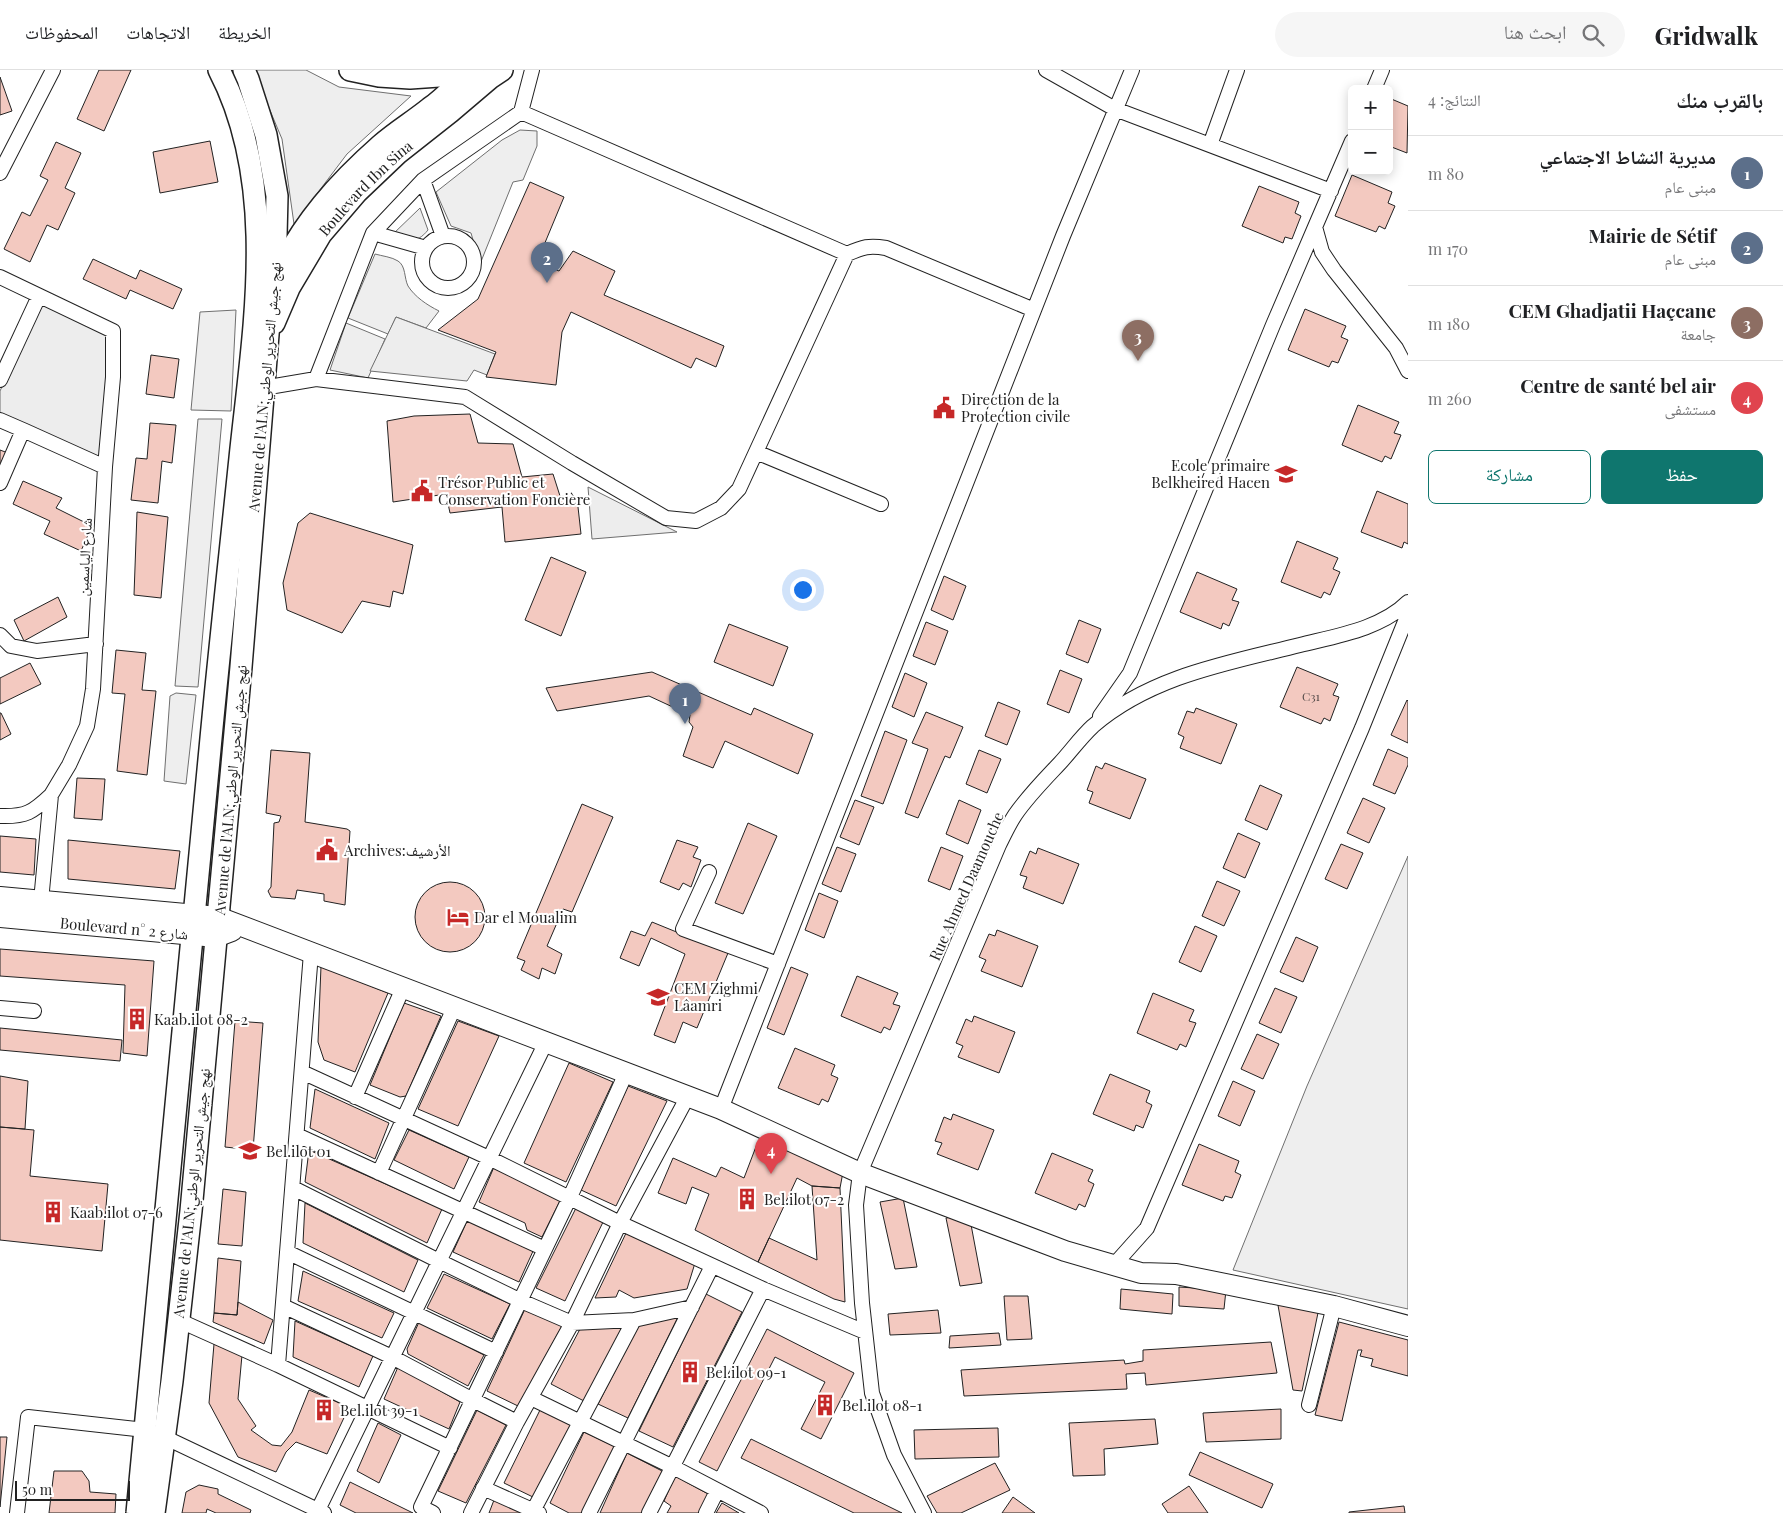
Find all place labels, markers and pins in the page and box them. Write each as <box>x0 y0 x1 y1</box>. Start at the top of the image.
pin: 2 <box>531 242 563 283</box>
pin: 3 <box>1122 320 1154 361</box>
place label: Direction de la Protection civile <box>961 389 1070 426</box>
public building icon: Direction de la Protection civile <box>931 395 957 421</box>
place label: Ecole primaire Belkheired Hacen <box>1151 455 1270 492</box>
school or university icon: Ecole primaire Belkheired Hacen <box>1273 461 1299 487</box>
place label: Trésor Public et Conservation Foncière <box>438 472 590 509</box>
public building icon: Trésor Public et Conservation Foncière <box>409 478 435 504</box>
pin: 1 <box>669 683 701 724</box>
public building icon: Archives:الأرشيف <box>314 837 340 863</box>
place label: Archives:الأرشيف <box>343 840 450 860</box>
hotel icon: Dar el Moualim <box>445 904 471 930</box>
place label: Dar el Moualim <box>474 907 578 927</box>
place label: CEM Zighmi Lâamri <box>674 978 759 1015</box>
school or university icon: CEM Zighmi Lâamri <box>645 984 671 1010</box>
building icon: Kaab.ilot 08-2 <box>124 1006 150 1032</box>
place label: Kaab.ilot 08-2 <box>154 1009 248 1029</box>
pin: 4 <box>755 1133 787 1174</box>
school or university icon: Bel.ilot 01 <box>237 1138 263 1164</box>
place label: Bel.ilot 01 <box>266 1141 332 1161</box>
building icon: Bel.ilot 07-2 <box>734 1186 760 1212</box>
place label: Bel.ilot 07-2 <box>764 1189 844 1209</box>
building icon: Kaab.ilot 07-6 <box>40 1199 66 1225</box>
place label: Kaab.ilot 07-6 <box>70 1202 163 1222</box>
building icon: Bel.ilot 09-1 <box>677 1359 703 1385</box>
place label: Bel.ilot 09-1 <box>706 1362 787 1382</box>
building icon: Bel.ilot 08-1 <box>812 1392 838 1418</box>
place label: Bel.ilot 08-1 <box>842 1395 923 1415</box>
building icon: Bel.ilot 39-1 <box>311 1397 337 1423</box>
place label: Bel.ilot 39-1 <box>340 1400 418 1420</box>

